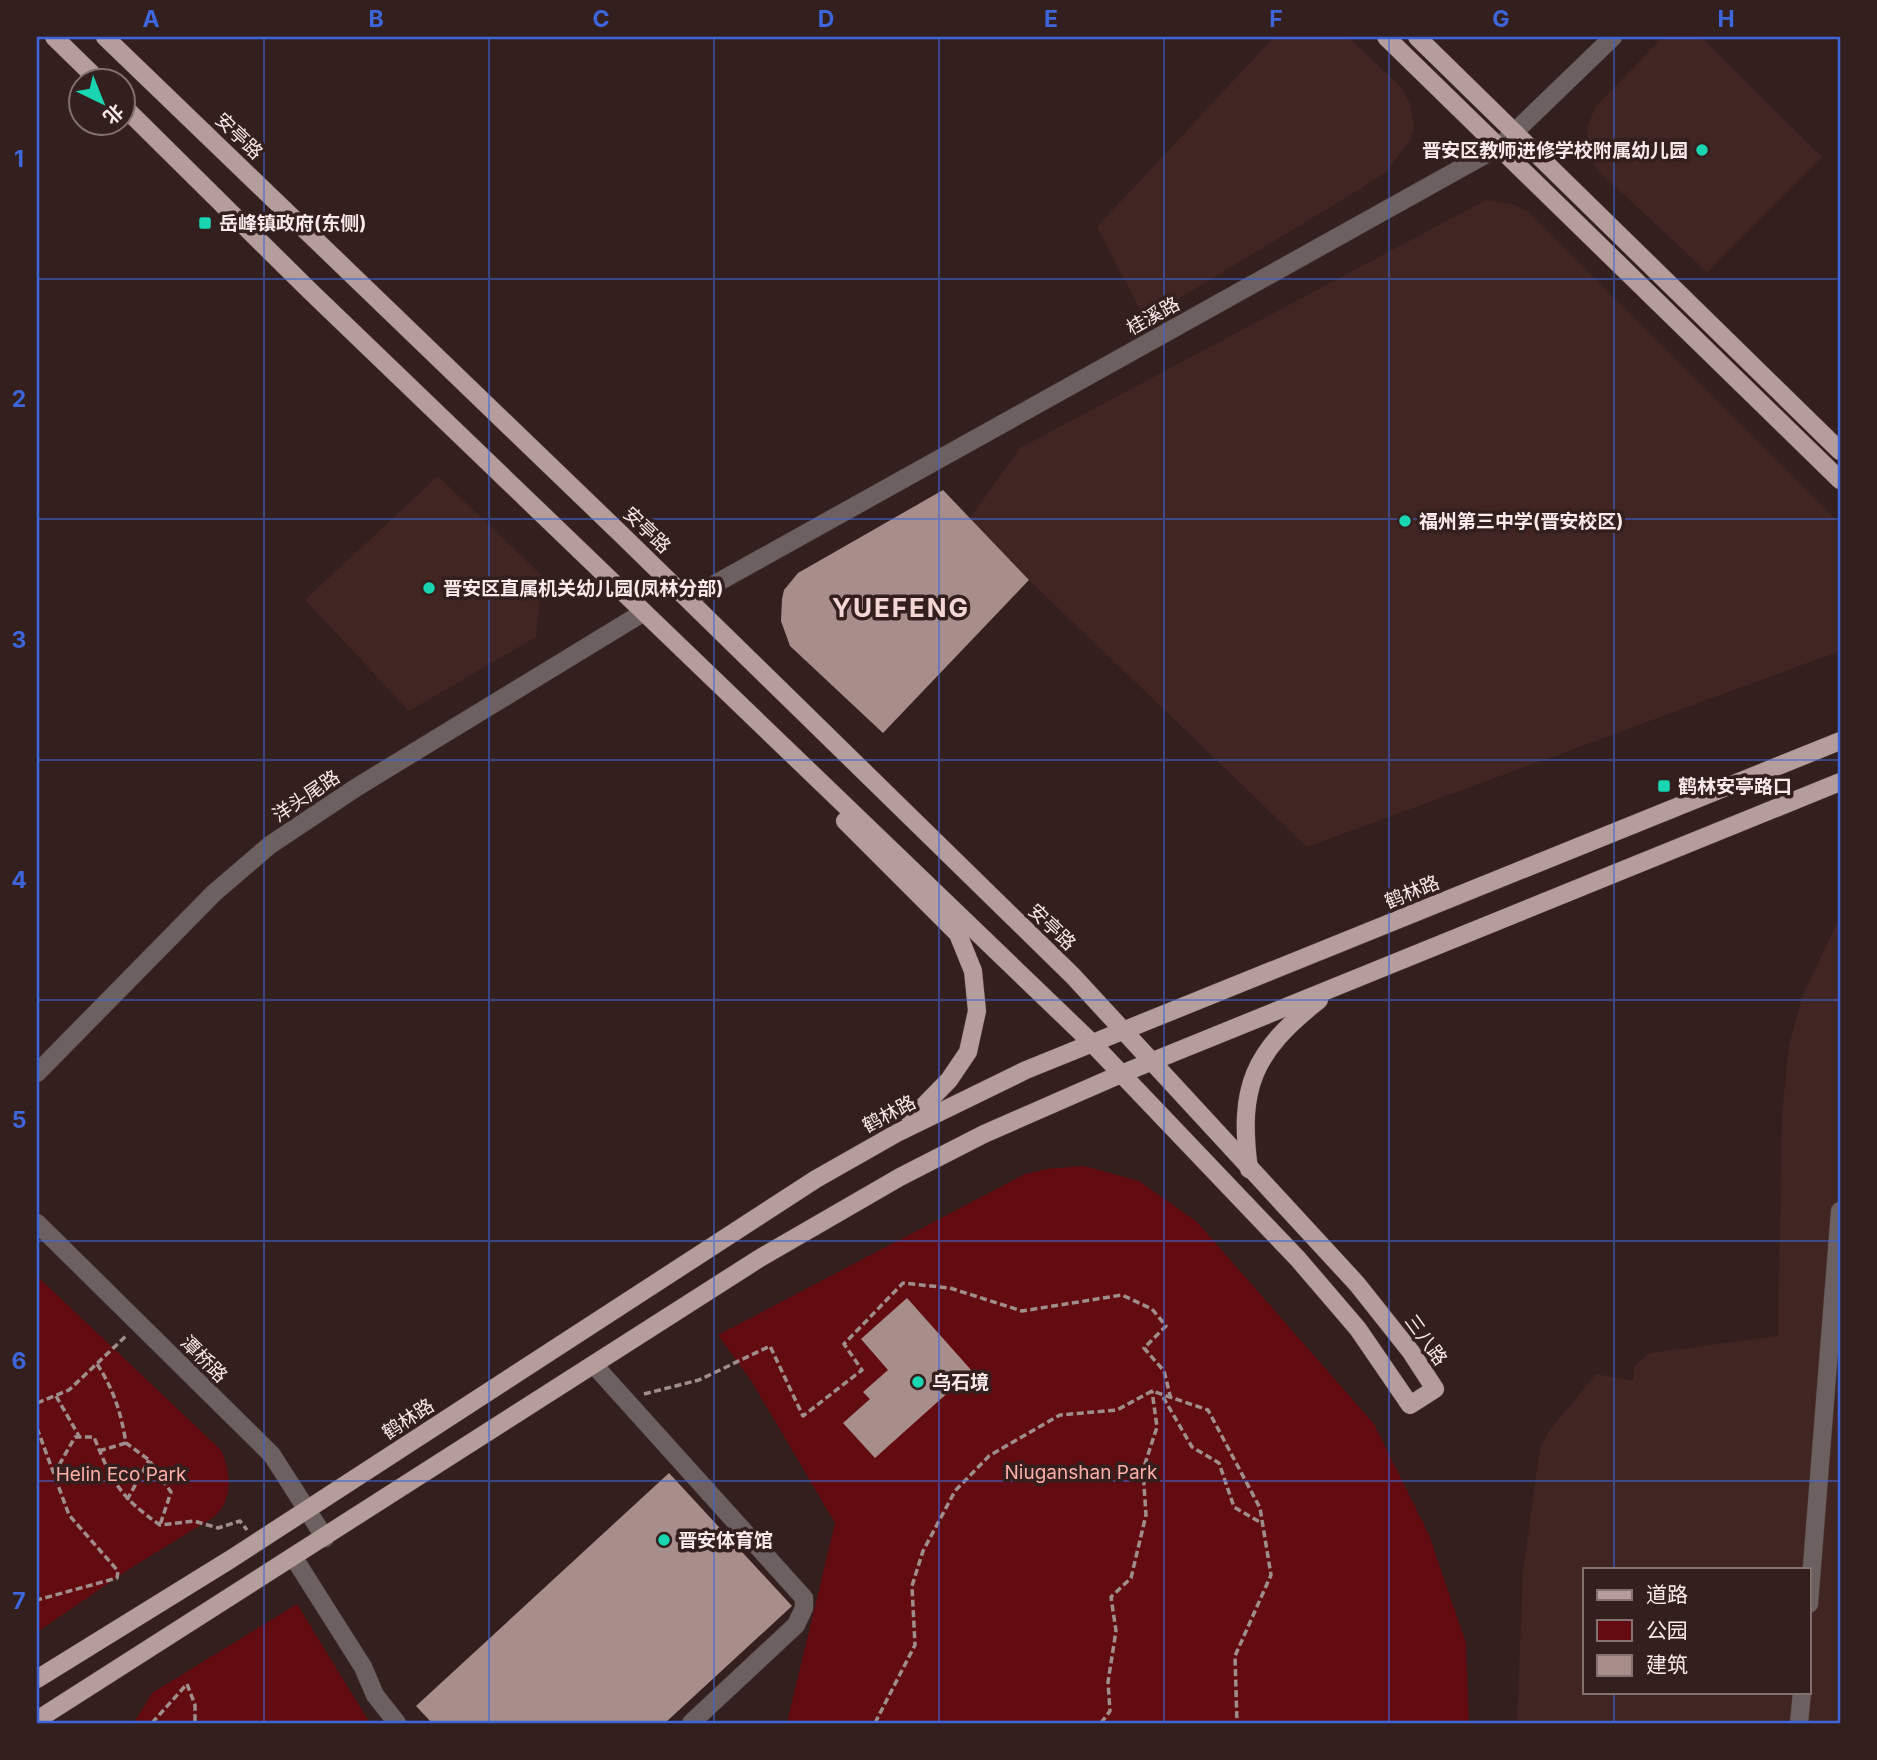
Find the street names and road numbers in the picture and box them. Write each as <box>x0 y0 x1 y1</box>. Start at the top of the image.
street label: 安亭路 <box>211 108 267 164</box>
street label: 桂溪路 <box>1122 292 1184 340</box>
street label: 安亭路 <box>619 502 675 558</box>
street label: 洋头尾路 <box>268 765 344 827</box>
street label: 鹤林路 <box>1381 871 1443 913</box>
street label: 安亭路 <box>1024 899 1080 955</box>
street label: 鹤林路 <box>858 1090 920 1138</box>
street label: 三八路 <box>1400 1310 1452 1370</box>
street label: 潭桥路 <box>176 1331 232 1387</box>
street label: 鹤林路 <box>378 1394 438 1444</box>

